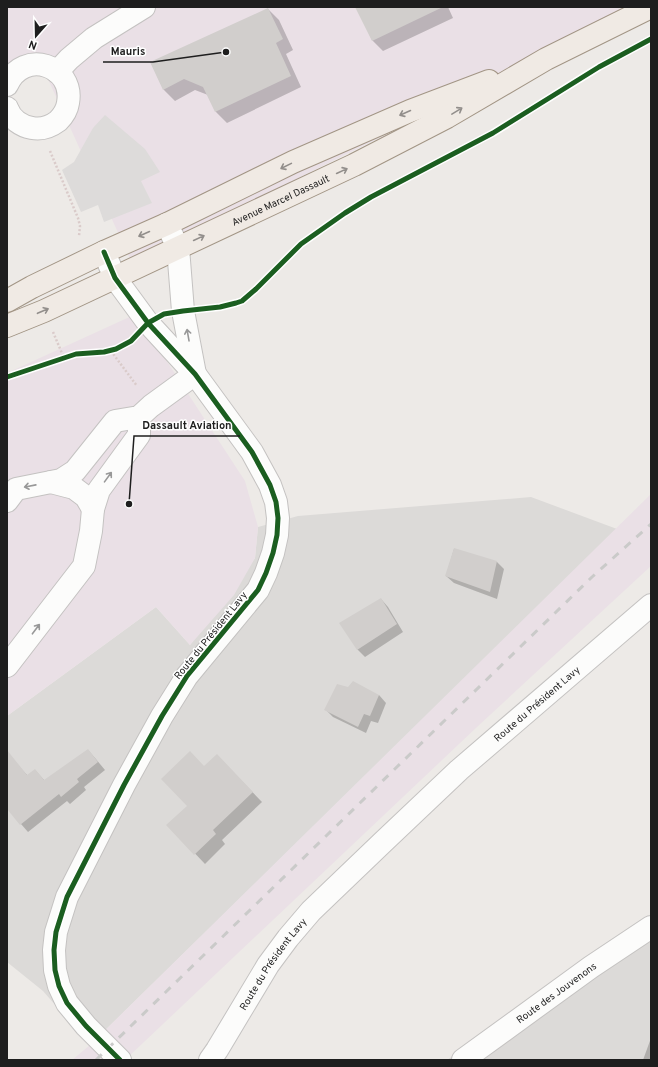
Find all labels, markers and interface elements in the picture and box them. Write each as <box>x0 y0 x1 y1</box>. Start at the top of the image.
north arrow <box>16 16 56 56</box>
text: N <box>27 37 39 52</box>
callout: Mauris <box>103 39 153 62</box>
text: Mauris <box>111 45 145 59</box>
one-way arrow <box>451 107 463 115</box>
one-way arrow <box>399 110 411 117</box>
one-way arrow <box>281 162 293 170</box>
one-way arrow <box>336 167 348 174</box>
street label: Avenue Marcel Dassault <box>230 172 332 230</box>
one-way arrow <box>138 231 150 238</box>
one-way arrow <box>193 234 205 241</box>
one-way arrow <box>37 307 49 315</box>
one-way arrow <box>183 329 191 342</box>
callout: Dassault Aviation <box>134 413 240 436</box>
text: Dassault Aviation <box>142 419 232 433</box>
one-way arrow <box>104 472 112 483</box>
one-way arrow <box>24 483 37 491</box>
street label: Route du Président Lavy <box>172 589 251 683</box>
one-way arrow <box>32 623 40 634</box>
street label: Route du Président Lavy <box>492 664 583 745</box>
street label: Route du Président Lavy <box>237 916 310 1013</box>
street label: Route des Jouvenons <box>514 960 600 1027</box>

